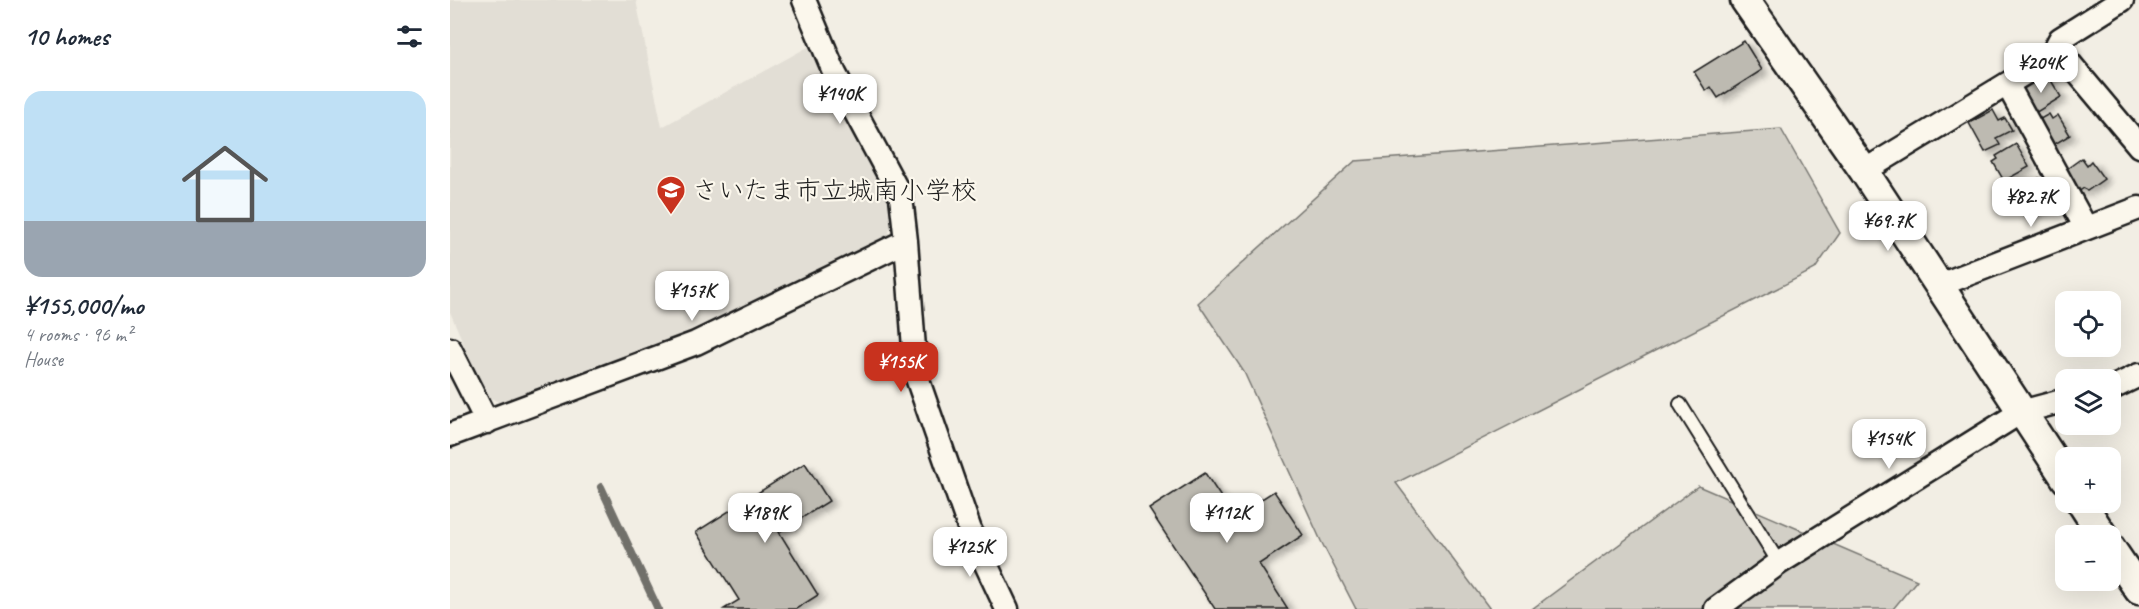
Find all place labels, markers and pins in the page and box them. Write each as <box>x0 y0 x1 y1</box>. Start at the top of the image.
pin: ¥204K <box>1999 43 2083 94</box>
pin: ¥140K <box>798 74 882 125</box>
school or university icon: さいたま市立城南小学校 <box>655 174 687 216</box>
place label: さいたま市立城南小学校 <box>692 174 977 207</box>
pin: ¥82.7K <box>1982 177 2080 228</box>
pin: ¥69.7K <box>1839 201 1937 252</box>
pin: ¥157K <box>650 271 734 322</box>
pin: ¥155K <box>859 342 943 393</box>
pin: ¥154K <box>1847 419 1931 470</box>
pin: ¥189K <box>723 493 807 544</box>
pin: ¥112K <box>1185 493 1269 544</box>
pin: ¥125K <box>928 527 1012 578</box>

